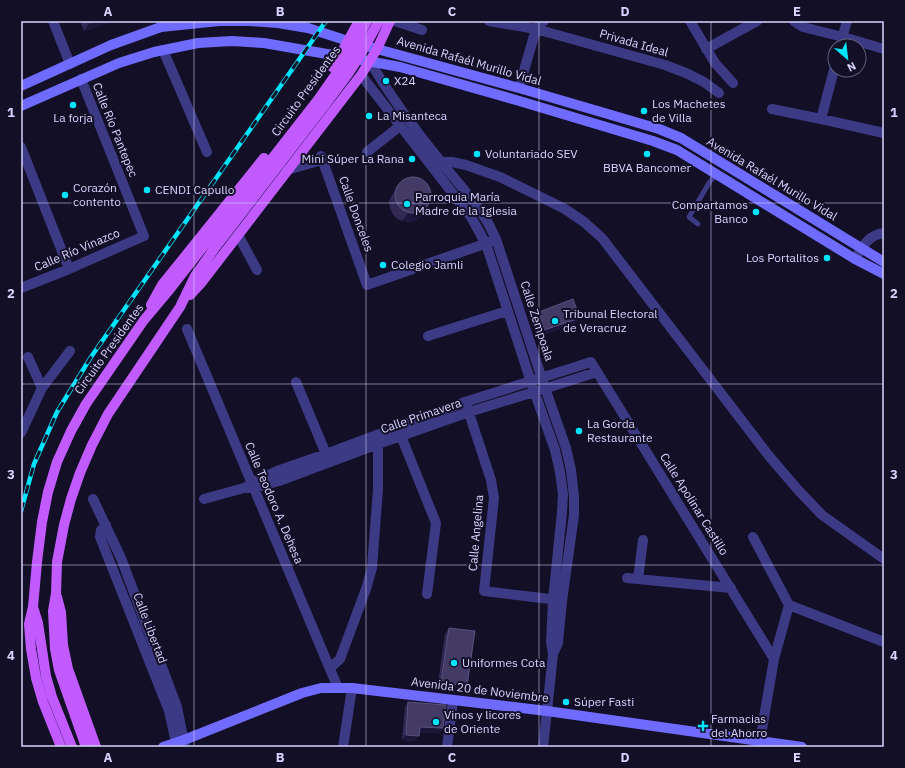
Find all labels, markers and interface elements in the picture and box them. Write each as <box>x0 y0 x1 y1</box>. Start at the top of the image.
text: A <box>104 3 113 20</box>
text: B <box>276 3 285 20</box>
text: C <box>448 3 457 20</box>
text: D <box>620 3 630 20</box>
text: E <box>793 3 801 20</box>
street label: Privada Ideal <box>598 26 670 60</box>
street label: Avenida Rafaél Murillo Vidal <box>395 33 543 88</box>
north arrow <box>827 38 867 78</box>
street label: Circuito Presidentes <box>268 42 344 139</box>
text: N <box>845 59 858 75</box>
place label: X24 <box>394 73 416 88</box>
marker: X24 <box>381 76 391 86</box>
street label: Calle Río Pantepec <box>90 80 141 179</box>
place label: Los Machetes de Villa <box>652 96 726 125</box>
marker: La forja <box>68 100 78 110</box>
text: 1 <box>7 104 15 121</box>
text: 1 <box>890 104 898 121</box>
marker: Los Machetes de Villa <box>639 106 649 116</box>
place label: La Misanteca <box>377 108 448 123</box>
place label: La forja <box>53 110 93 125</box>
marker: La Misanteca <box>364 111 374 121</box>
street label: Avenida Rafaél Murillo Vidal <box>704 134 840 224</box>
place label: Voluntariado SEV <box>485 146 578 161</box>
marker: Voluntariado SEV <box>472 149 482 159</box>
marker: BBVA Bancomer <box>642 149 652 159</box>
place label: Mini Súper La Rana <box>302 151 405 166</box>
marker: Mini Súper La Rana <box>407 154 417 164</box>
place label: BBVA Bancomer <box>603 160 692 175</box>
street label: Calle Donceles <box>336 174 377 254</box>
place label: Corazón contento <box>73 180 121 209</box>
place label: CENDI Capullo <box>155 182 235 197</box>
marker: CENDI Capullo <box>142 185 152 195</box>
place label: Parroquia María Madre de la Iglesia <box>415 189 518 218</box>
marker: Corazón contento <box>60 190 70 200</box>
place label: Compartamos Banco <box>672 197 748 226</box>
marker: Parroquia María Madre de la Iglesia <box>402 199 412 209</box>
marker: Compartamos Banco <box>751 207 761 217</box>
street label: Calle Río Vinazco <box>32 225 122 274</box>
place label: Los Portalitos <box>746 250 819 265</box>
marker: Los Portalitos <box>822 253 832 263</box>
place label: Colegio Jamli <box>391 257 463 272</box>
marker: Colegio Jamli <box>378 260 388 270</box>
street label: Calle Zempoala <box>517 279 558 363</box>
text: 2 <box>7 285 15 302</box>
text: 2 <box>890 285 898 302</box>
street label: Circuito Presidentes <box>71 300 147 397</box>
place label: Tribunal Electoral de Veracruz <box>563 306 658 335</box>
marker: Tribunal Electoral de Veracruz <box>550 316 560 326</box>
street label: Calle Primavera <box>379 395 464 436</box>
place label: La Gorda Restaurante <box>587 416 653 445</box>
marker: La Gorda Restaurante <box>574 426 584 436</box>
street label: Calle Teodoro A. Dehesa <box>242 440 307 567</box>
street label: Calle Apolinar Castillo <box>657 450 732 558</box>
text: 3 <box>7 466 15 483</box>
text: 3 <box>890 466 898 483</box>
street label: Calle Angelina <box>465 494 486 572</box>
street label: Calle Libertad <box>130 590 171 665</box>
text: 4 <box>7 647 15 664</box>
text: 4 <box>890 647 898 664</box>
place label: Uniformes Cota <box>462 655 546 670</box>
marker: Uniformes Cota <box>449 658 459 668</box>
street label: Avenida 20 de Noviembre <box>410 674 550 705</box>
place label: Súper Fasti <box>574 694 634 709</box>
marker: Súper Fasti <box>561 697 571 707</box>
place label: Vinos y licores de Oriente <box>444 707 521 736</box>
place label: Farmacias del Ahorro <box>711 711 768 740</box>
marker: Vinos y licores de Oriente <box>431 717 441 727</box>
marker: Farmacias del Ahorro <box>698 721 708 731</box>
text: A <box>104 749 113 766</box>
text: B <box>276 749 285 766</box>
text: C <box>448 749 457 766</box>
text: D <box>620 749 630 766</box>
text: E <box>793 749 801 766</box>

